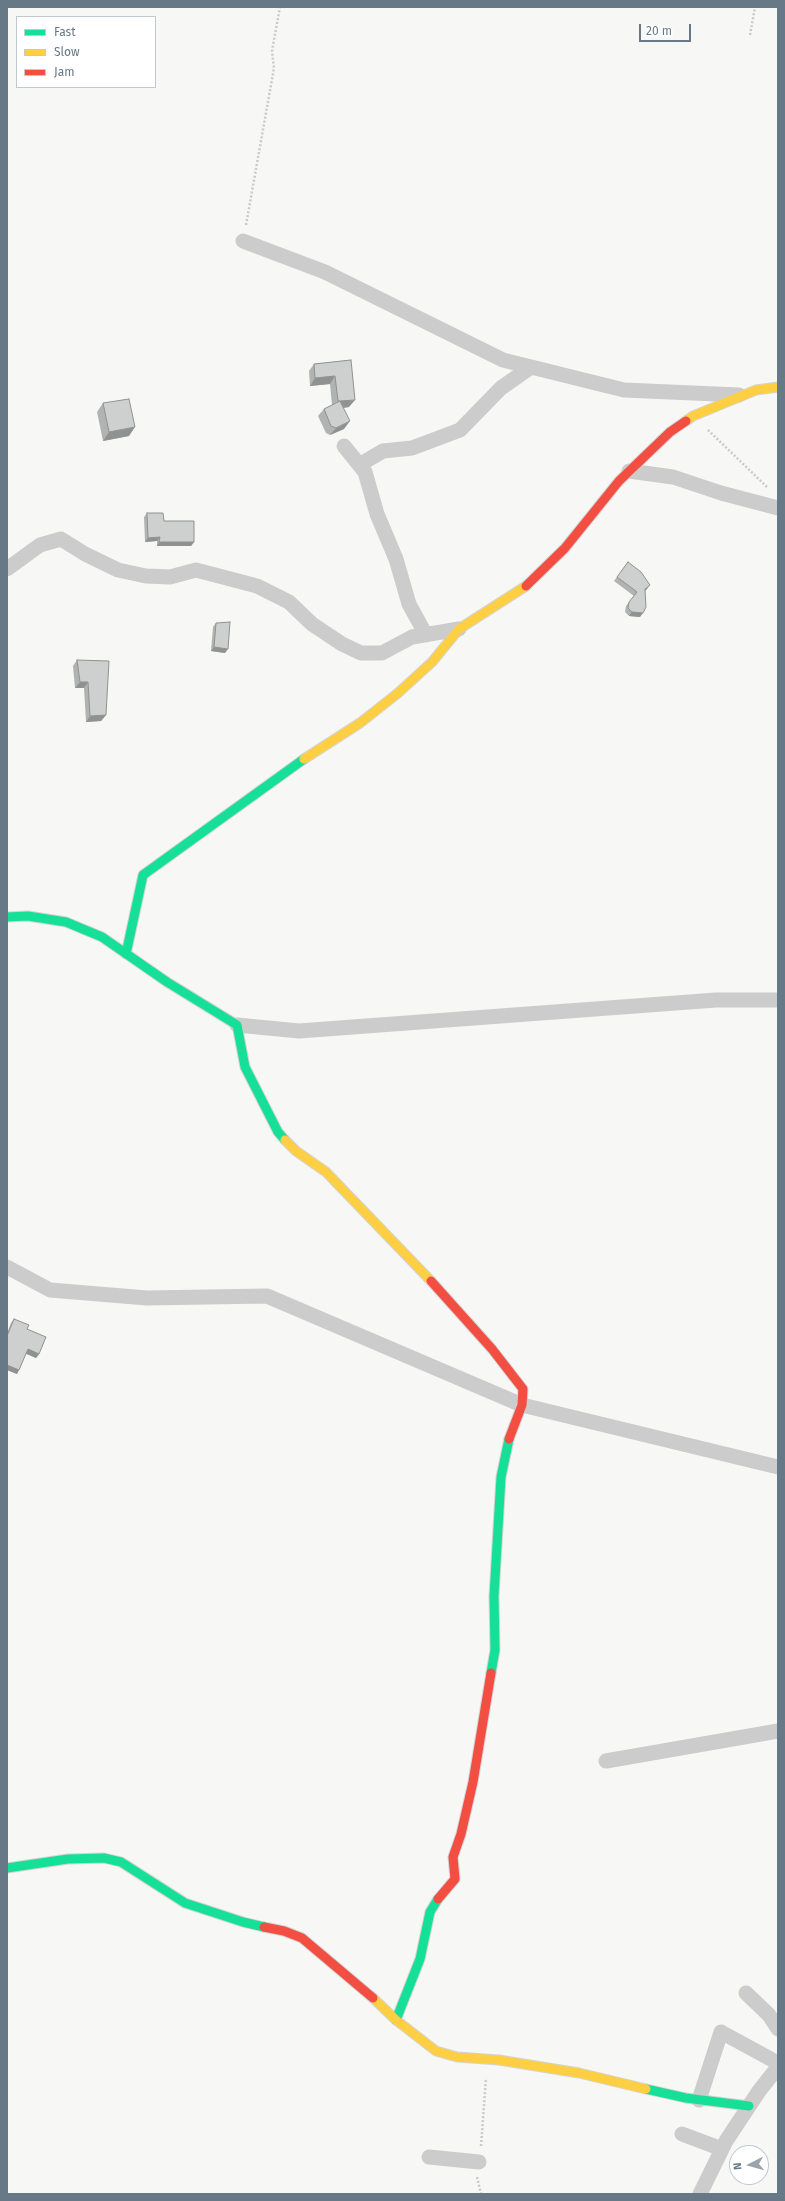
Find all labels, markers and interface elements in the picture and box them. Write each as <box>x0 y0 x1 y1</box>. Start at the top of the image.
legend <box>16 16 156 88</box>
scale bar <box>641 16 693 42</box>
text: 20 m <box>646 24 672 38</box>
text: Fast <box>54 25 76 39</box>
text: Slow <box>54 45 80 59</box>
text: Jam <box>54 65 74 79</box>
north arrow <box>729 2145 769 2185</box>
text: N <box>731 2162 744 2171</box>

